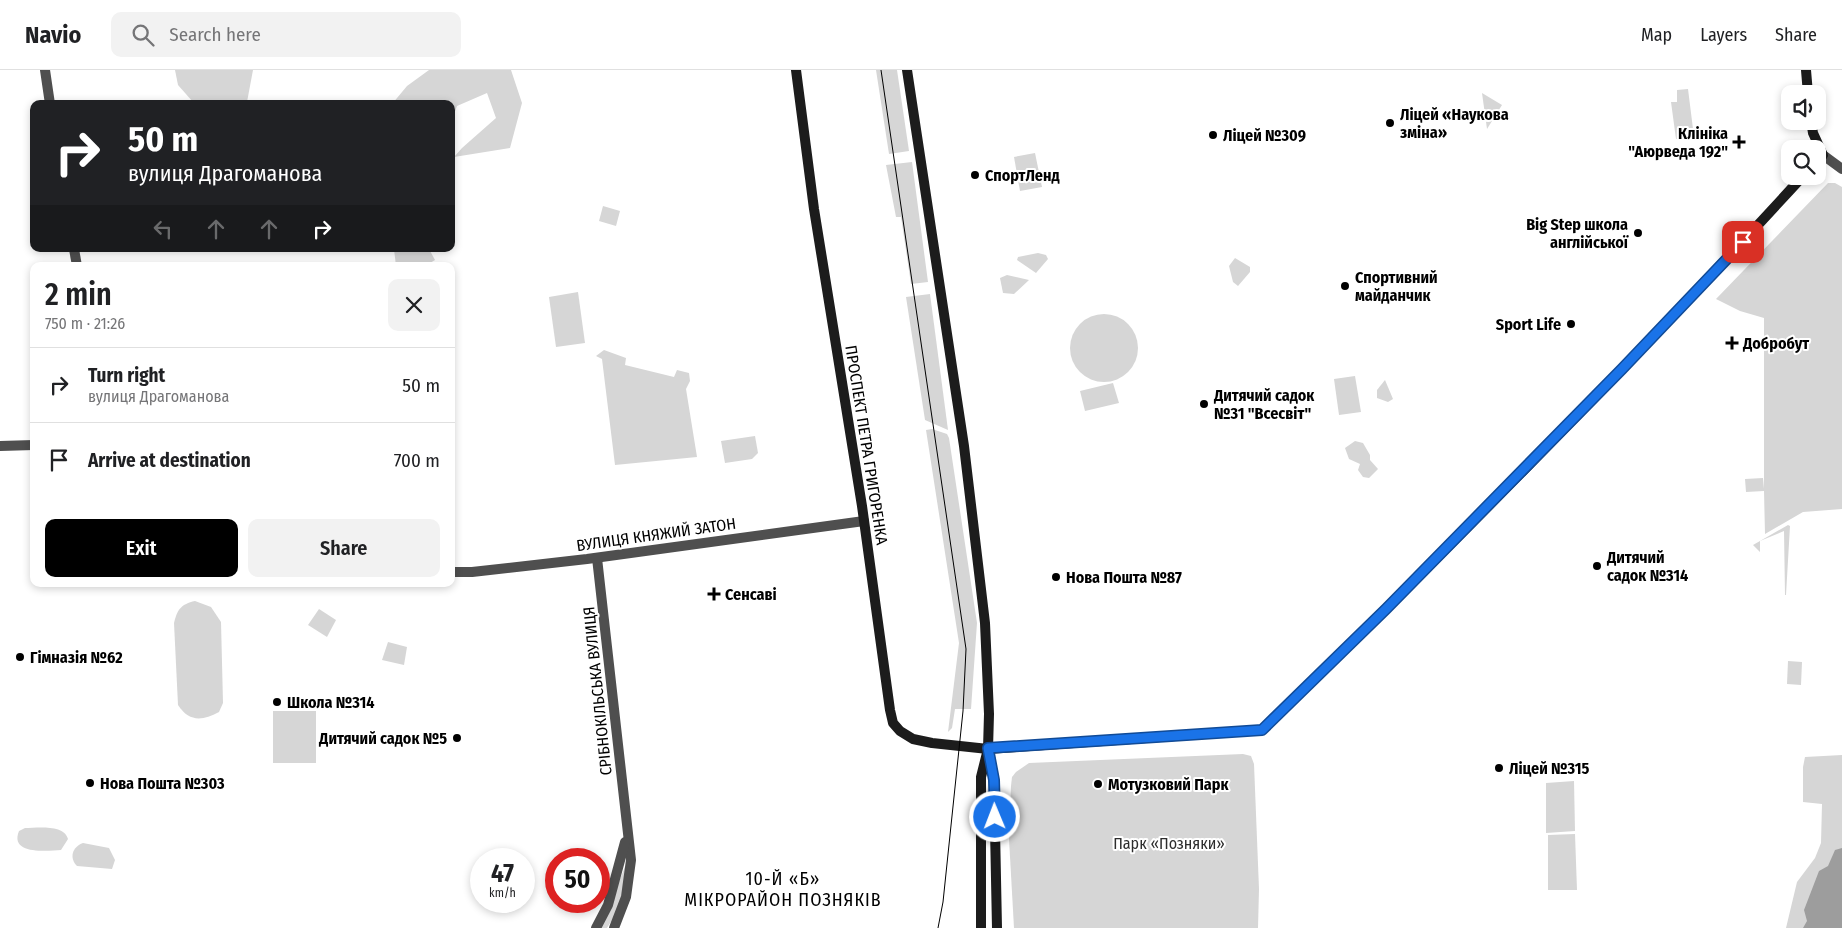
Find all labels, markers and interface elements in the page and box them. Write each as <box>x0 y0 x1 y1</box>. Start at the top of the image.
search box <box>111 12 461 57</box>
text: Navio <box>25 21 81 49</box>
icon: search <box>129 21 157 49</box>
text: Search here <box>169 23 261 46</box>
text: Map <box>1641 24 1672 46</box>
text: Layers <box>1700 24 1747 46</box>
text: Share <box>1775 24 1817 46</box>
map controls <box>1781 85 1826 185</box>
button: sound <box>1781 85 1826 130</box>
place label: Ліцей «Наукова зміна» <box>1400 105 1509 142</box>
marker: Ліцей «Наукова зміна» <box>1384 117 1396 129</box>
text: 50 m <box>128 118 198 160</box>
icon: right <box>45 120 110 185</box>
place label: Клініка "Аюрведа 192" <box>1628 124 1728 161</box>
place label: Ліцей №309 <box>1223 126 1306 145</box>
marker: Ліцей №309 <box>1207 129 1219 141</box>
marker: Клініка "Аюрведа 192" <box>1732 135 1746 149</box>
button: search <box>1781 140 1826 185</box>
text: вулиця Драгоманова <box>128 160 322 187</box>
place label: СпортЛенд <box>985 166 1060 185</box>
marker: СпортЛенд <box>969 169 981 181</box>
icon: left <box>149 215 177 243</box>
icon: ahead <box>202 215 230 243</box>
icon: ahead <box>255 215 283 243</box>
icon: right <box>308 215 336 243</box>
place label: Big Step школа англiйськоï <box>1526 215 1629 252</box>
pin <box>1722 221 1764 263</box>
marker: Big Step школа англiйськоï <box>1632 227 1644 239</box>
icon: arrive <box>1729 228 1757 256</box>
place label: Спортивний майданчик <box>1355 268 1438 305</box>
text: 2 min <box>45 277 112 313</box>
button: close <box>388 279 440 331</box>
marker: Спортивний майданчик <box>1339 280 1351 292</box>
text: 750 m · 21:26 <box>45 314 125 333</box>
place label: Sport Life <box>1496 315 1561 334</box>
marker: Sport Life <box>1565 318 1577 330</box>
place label: Добробут <box>1742 334 1809 353</box>
marker: Добробут <box>1725 336 1739 350</box>
street label: ПРОСПЕКТ ПЕТРА ГРИГОРЕНКА <box>841 344 892 547</box>
text: Turn right <box>88 364 165 387</box>
icon: right <box>45 371 73 399</box>
text: 50 m <box>402 374 440 397</box>
place label: Дитячий садок №31 "Всесвіт" <box>1213 386 1315 423</box>
text: вулиця Драгоманова <box>88 387 229 406</box>
marker: Дитячий садок №31 "Всесвіт" <box>1198 398 1210 410</box>
icon: arrive <box>45 446 73 474</box>
text: Arrive at destination <box>88 449 251 472</box>
text: 700 m <box>394 449 440 472</box>
street label: ВУЛИЦЯ КНЯЖИЙ ЗАТОН <box>575 514 737 555</box>
button: Exit <box>45 519 238 577</box>
button: Share <box>248 519 440 577</box>
place label: Дитячий садок №314 <box>1606 548 1688 585</box>
marker: Дитячий садок №314 <box>1591 560 1603 572</box>
place label: Нова Пошта №87 <box>1066 568 1182 587</box>
marker: Нова Пошта №87 <box>1050 571 1062 583</box>
place label: Сенсаві <box>725 585 777 604</box>
marker: Сенсаві <box>707 587 721 601</box>
street label: СРІБНОКІЛЬСЬКА ВУЛИЦЯ <box>579 606 616 776</box>
place label: Гімназія №62 <box>30 648 123 667</box>
marker: Гімназія №62 <box>14 651 26 663</box>
place label: Школа №314 <box>287 693 374 712</box>
marker: Школа №314 <box>271 696 283 708</box>
place label: Дитячий садок №5 <box>318 729 447 748</box>
marker: Дитячий садок №5 <box>451 732 463 744</box>
place label: Ліцей №315 <box>1509 759 1590 778</box>
marker: Ліцей №315 <box>1493 762 1505 774</box>
place label: Нова Пошта №303 <box>100 774 225 793</box>
place label: Мотузковий Парк <box>1108 775 1229 794</box>
marker: Нова Пошта №303 <box>84 777 96 789</box>
marker: Мотузковий Парк <box>1092 778 1104 790</box>
position arrow <box>968 790 1020 842</box>
park label: Парк «Позняки» <box>1113 834 1225 853</box>
speed limit sign: 50 <box>545 848 610 913</box>
text: 47 <box>491 859 514 889</box>
district label: 10-Й «Б» МІКРОРАЙОН ПОЗНЯКІВ <box>684 868 882 911</box>
text: km/h <box>489 886 516 900</box>

